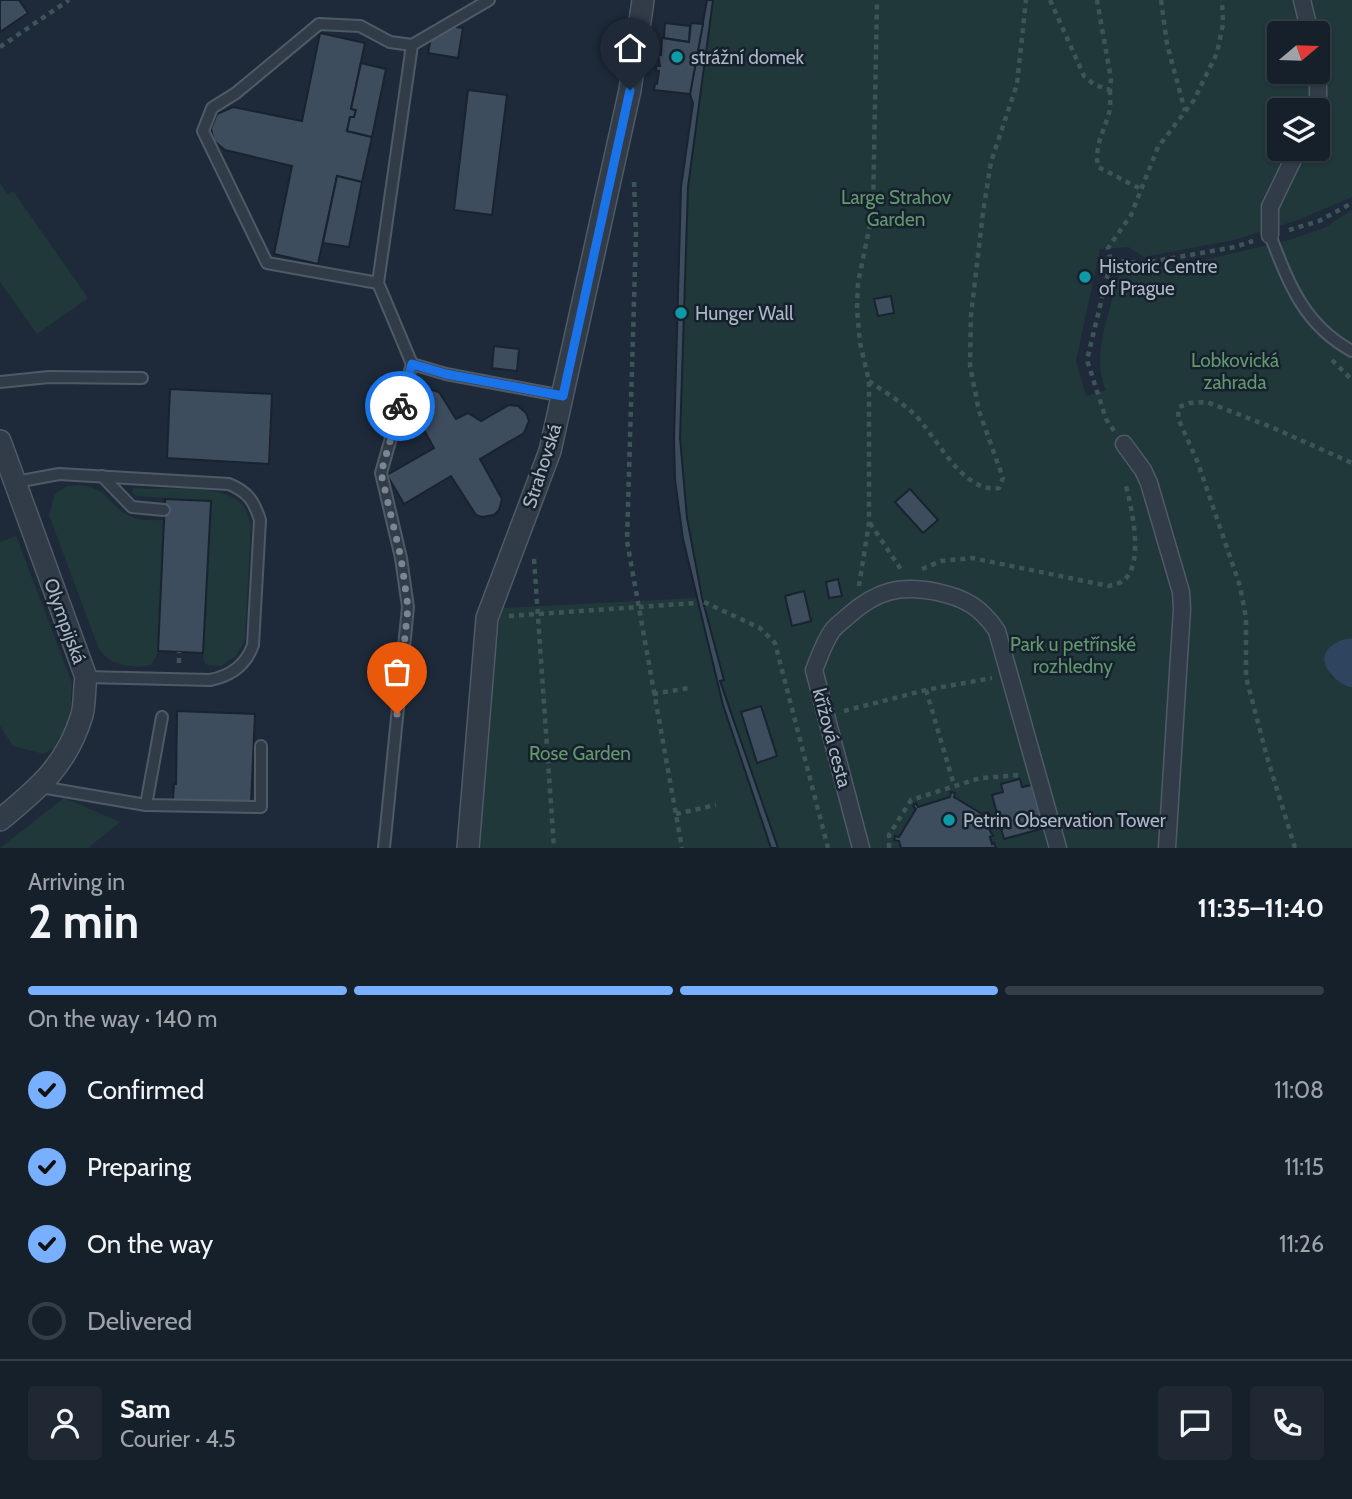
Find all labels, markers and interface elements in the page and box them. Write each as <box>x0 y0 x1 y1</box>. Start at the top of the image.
pin <box>600 18 660 90</box>
north arrow <box>1267 21 1330 84</box>
map controls <box>1267 21 1330 161</box>
icon: home <box>611 29 649 67</box>
place label: strážní domek <box>691 46 805 69</box>
marker: strážní domek <box>669 49 685 65</box>
button: layers <box>1267 98 1330 161</box>
park label: Large Strahov Garden <box>841 186 952 231</box>
place label: Historic Centre of Prague <box>1099 255 1218 300</box>
marker: Historic Centre of Prague <box>1077 269 1093 285</box>
place label: Hunger Wall <box>695 302 794 325</box>
marker: Hunger Wall <box>673 305 689 321</box>
park label: Lobkovická zahrada <box>1191 349 1279 394</box>
courier <box>365 371 435 441</box>
icon: bike <box>381 387 419 425</box>
street label: Strahovská <box>518 421 566 511</box>
street label: Olympijská <box>39 575 91 667</box>
park label: Park u petřínské rozhledny <box>1010 633 1136 678</box>
pin <box>367 642 427 714</box>
icon: bag <box>378 653 416 691</box>
street label: křížová cesta <box>808 686 856 790</box>
park label: Rose Garden <box>529 742 631 765</box>
place label: Petrin Observation Tower <box>963 809 1166 832</box>
marker: Petrin Observation Tower <box>941 812 957 828</box>
text: Arriving in <box>28 868 125 896</box>
text: 11:35–11:40 <box>1198 892 1324 924</box>
text: 2 min <box>28 894 139 950</box>
text: On the way · 140 m <box>28 1005 218 1033</box>
icon: check <box>28 1071 66 1109</box>
text: Confirmed <box>87 1074 204 1106</box>
text: 11:08 <box>1274 1076 1324 1104</box>
icon: check <box>28 1148 66 1186</box>
text: Preparing <box>87 1151 191 1183</box>
text: 11:15 <box>1284 1153 1324 1181</box>
icon: check <box>28 1225 66 1263</box>
text: On the way <box>87 1228 213 1260</box>
text: 11:26 <box>1279 1230 1324 1258</box>
text: Delivered <box>87 1305 192 1337</box>
button: person <box>28 1386 102 1460</box>
button: chat <box>1158 1386 1232 1460</box>
button: phone <box>1250 1386 1324 1460</box>
text: Sam <box>120 1393 171 1425</box>
text: Courier · 4.5 <box>120 1425 236 1453</box>

